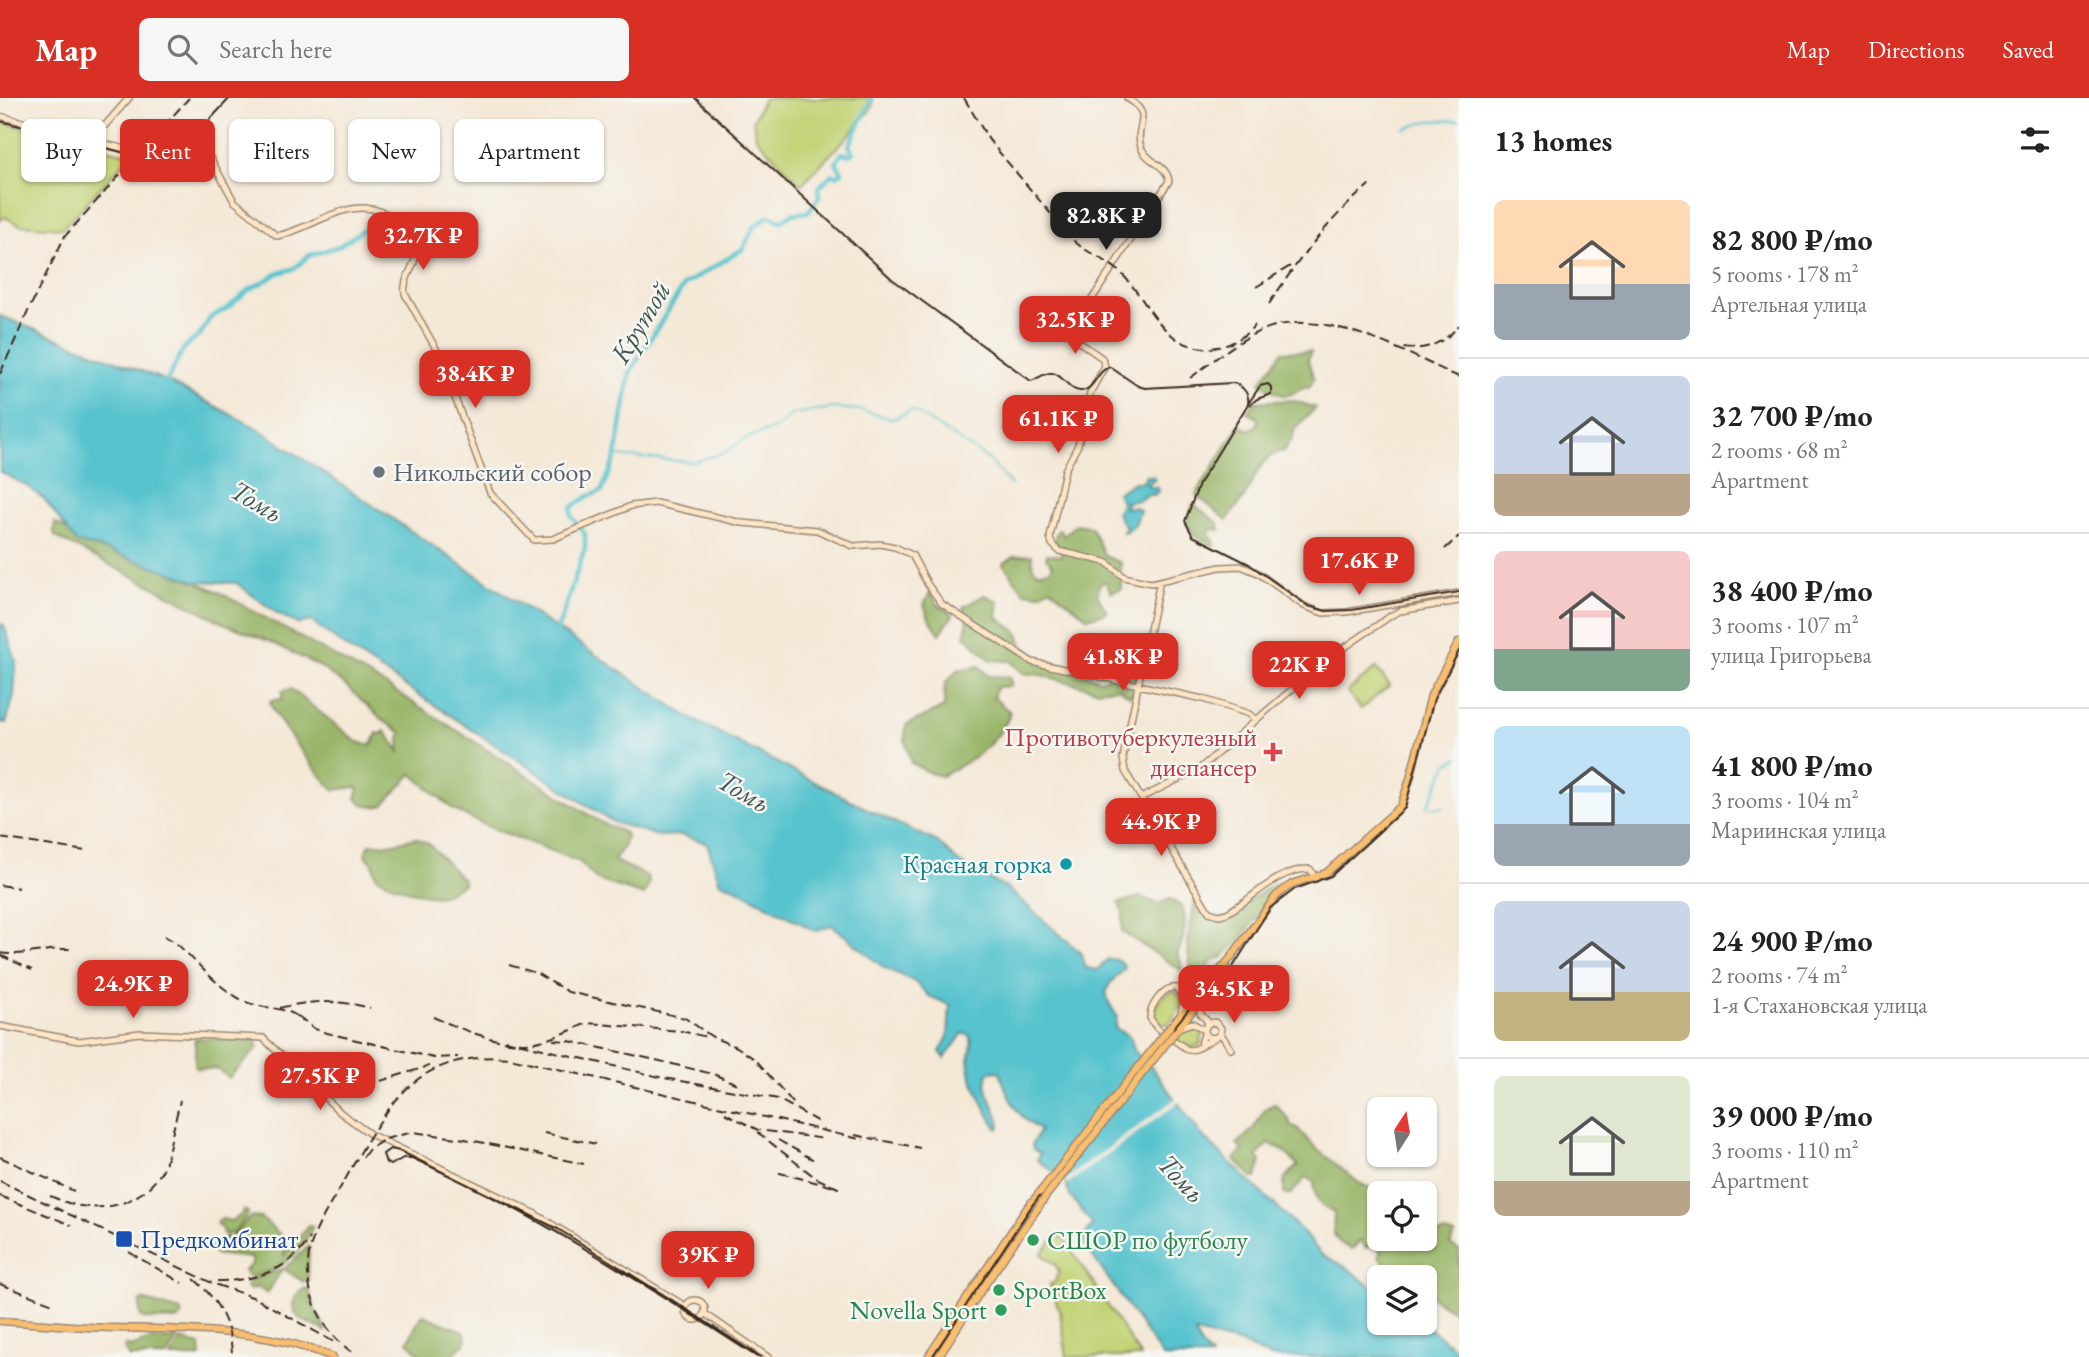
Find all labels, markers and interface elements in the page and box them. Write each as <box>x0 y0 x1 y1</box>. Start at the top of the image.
search box <box>139 18 629 81</box>
text: Map <box>35 28 97 71</box>
icon: search <box>163 30 201 68</box>
text: Search here <box>219 32 332 66</box>
text: Map <box>1787 34 1830 65</box>
text: Directions <box>1868 34 1965 65</box>
text: Saved <box>2003 34 2054 65</box>
chip: Buy <box>21 119 106 182</box>
chip: Rent <box>120 119 215 182</box>
chip: Filters <box>229 119 334 182</box>
chip: New <box>348 119 440 182</box>
chip: Apartment <box>454 119 604 182</box>
text: 13 homes <box>1494 121 1612 160</box>
icon: filters <box>2016 121 2054 159</box>
pin: 82.8K ₽ <box>1041 192 1171 252</box>
text: 82.8K ₽ <box>1066 200 1146 230</box>
pin: 32.7K ₽ <box>358 212 488 272</box>
text: 32.7K ₽ <box>383 220 463 250</box>
text: 82 800 ₽/mo <box>1711 220 1873 259</box>
icon: home <box>1550 228 1634 312</box>
text: 5 rooms · 178 m² <box>1711 259 1859 289</box>
water label: Крутой <box>601 274 679 371</box>
text: Артельная улица <box>1711 289 1867 319</box>
pin: 32.5K ₽ <box>1010 296 1140 356</box>
text: 32.5K ₽ <box>1035 304 1115 334</box>
pin: 38.4K ₽ <box>410 350 540 410</box>
text: 38.4K ₽ <box>435 358 515 388</box>
pin: 61.1K ₽ <box>993 396 1123 455</box>
text: 32 700 ₽/mo <box>1711 396 1873 435</box>
text: 61.1K ₽ <box>1018 403 1098 433</box>
icon: home <box>1550 404 1634 488</box>
text: 2 rooms · 68 m² <box>1711 435 1848 465</box>
place label: Никольский собор <box>393 455 592 489</box>
marker: Никольский собор <box>371 464 387 480</box>
text: Apartment <box>1711 465 1809 495</box>
water label: Томь <box>224 471 290 531</box>
pin: 17.6K ₽ <box>1294 538 1424 597</box>
text: 17.6K ₽ <box>1319 545 1399 575</box>
text: 38 400 ₽/mo <box>1711 571 1873 610</box>
icon: home <box>1550 579 1634 663</box>
text: 3 rooms · 107 m² <box>1711 610 1859 640</box>
pin: 41.8K ₽ <box>1058 634 1188 693</box>
text: улица Григорьева <box>1711 640 1872 670</box>
text: 41.8K ₽ <box>1083 641 1163 671</box>
pin: 22K ₽ <box>1250 642 1348 701</box>
text: 22K ₽ <box>1268 649 1330 679</box>
place label: Противотуберкулезный диспансер <box>1004 720 1257 784</box>
marker: Противотуберкулезный диспансер <box>1263 742 1283 762</box>
text: 41 800 ₽/mo <box>1711 746 1873 785</box>
icon: home <box>1550 754 1634 838</box>
water label: Томь <box>711 762 777 820</box>
text: 3 rooms · 104 m² <box>1711 785 1859 815</box>
pin: 44.9K ₽ <box>1096 798 1226 858</box>
text: 44.9K ₽ <box>1121 806 1201 836</box>
text: Мариинская улица <box>1711 815 1886 845</box>
place label: Красная горка <box>903 847 1053 881</box>
marker: Красная горка <box>1058 856 1074 872</box>
text: 24 900 ₽/mo <box>1711 921 1873 960</box>
icon: home <box>1550 929 1634 1013</box>
pin: 24.9K ₽ <box>68 960 198 1020</box>
text: 2 rooms · 74 m² <box>1711 960 1848 990</box>
pin: 34.5K ₽ <box>1169 965 1299 1025</box>
text: 24.9K ₽ <box>93 968 173 998</box>
text: 34.5K ₽ <box>1194 973 1274 1003</box>
text: 1-я Стахановская улица <box>1711 990 1927 1020</box>
pin: 27.5K ₽ <box>255 1052 385 1112</box>
text: 27.5K ₽ <box>280 1060 360 1090</box>
text: 39 000 ₽/mo <box>1711 1096 1873 1135</box>
north arrow <box>1367 1097 1437 1167</box>
map controls <box>1367 1097 1437 1335</box>
icon: home <box>1550 1104 1634 1188</box>
text: 3 rooms · 110 m² <box>1711 1135 1859 1165</box>
water label: Томь <box>1150 1146 1214 1210</box>
text: Apartment <box>1711 1165 1809 1195</box>
button: locate <box>1367 1181 1437 1251</box>
place label: Предкомбинат <box>140 1222 299 1256</box>
place label: СШОР по футболу <box>1047 1223 1249 1257</box>
marker: Предкомбинат <box>114 1229 134 1249</box>
pin: 39K ₽ <box>659 1232 757 1291</box>
marker: СШОР по футболу <box>1025 1232 1041 1248</box>
text: 39K ₽ <box>677 1239 739 1269</box>
button: layers <box>1367 1265 1437 1335</box>
place label: SportBox <box>1013 1273 1108 1307</box>
marker: SportBox <box>991 1282 1007 1298</box>
place label: Novella Sport <box>850 1293 987 1327</box>
marker: Novella Sport <box>993 1302 1009 1318</box>

